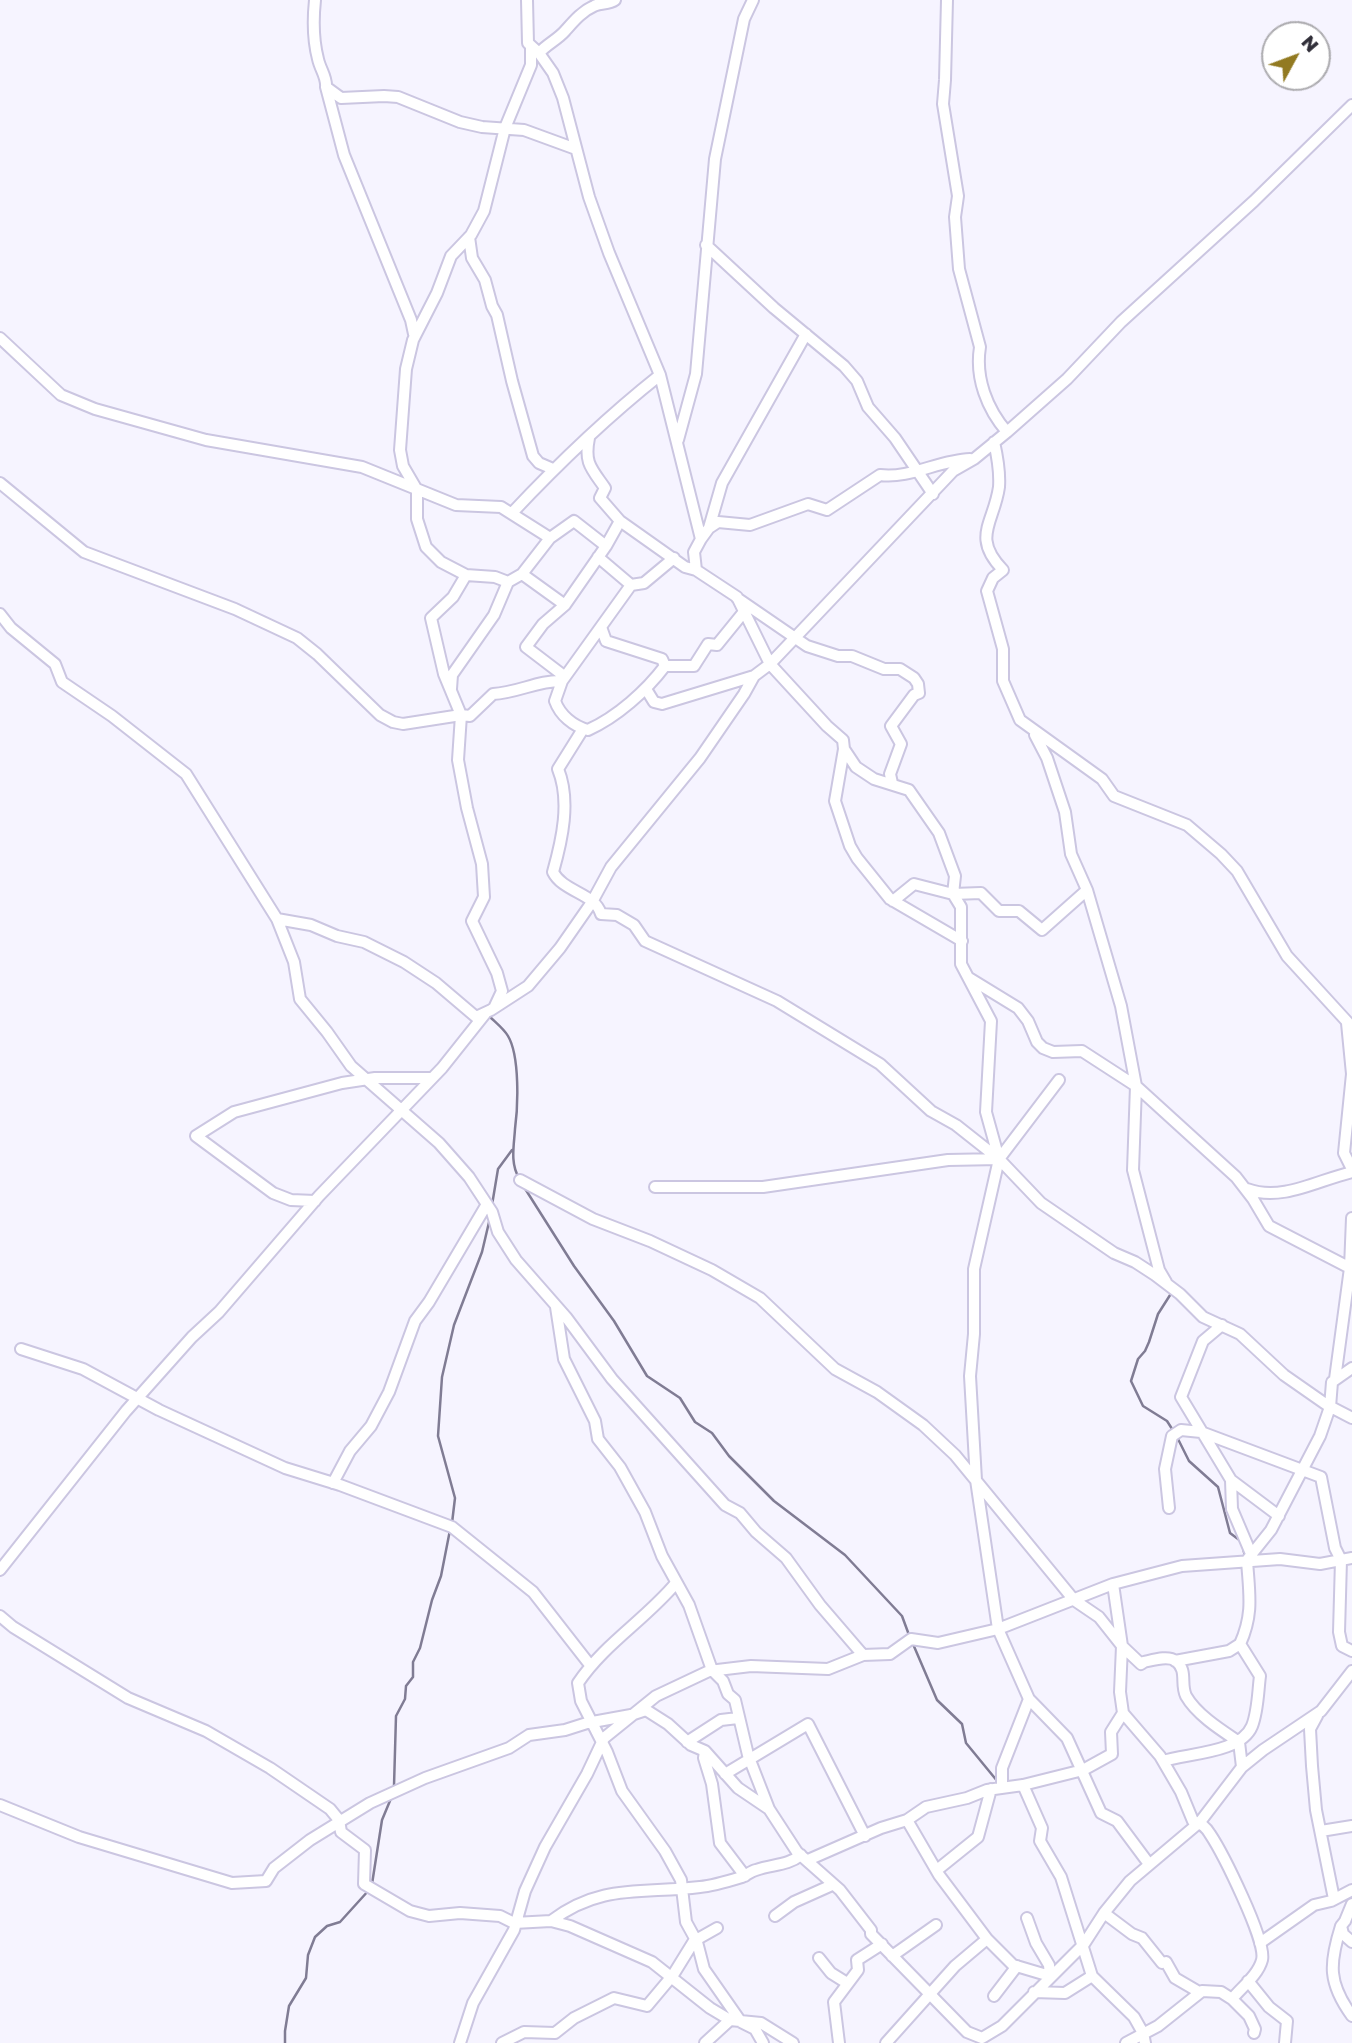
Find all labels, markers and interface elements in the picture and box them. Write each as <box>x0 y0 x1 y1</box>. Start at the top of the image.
north arrow <box>1261 21 1331 91</box>
text: N <box>1297 30 1324 56</box>

